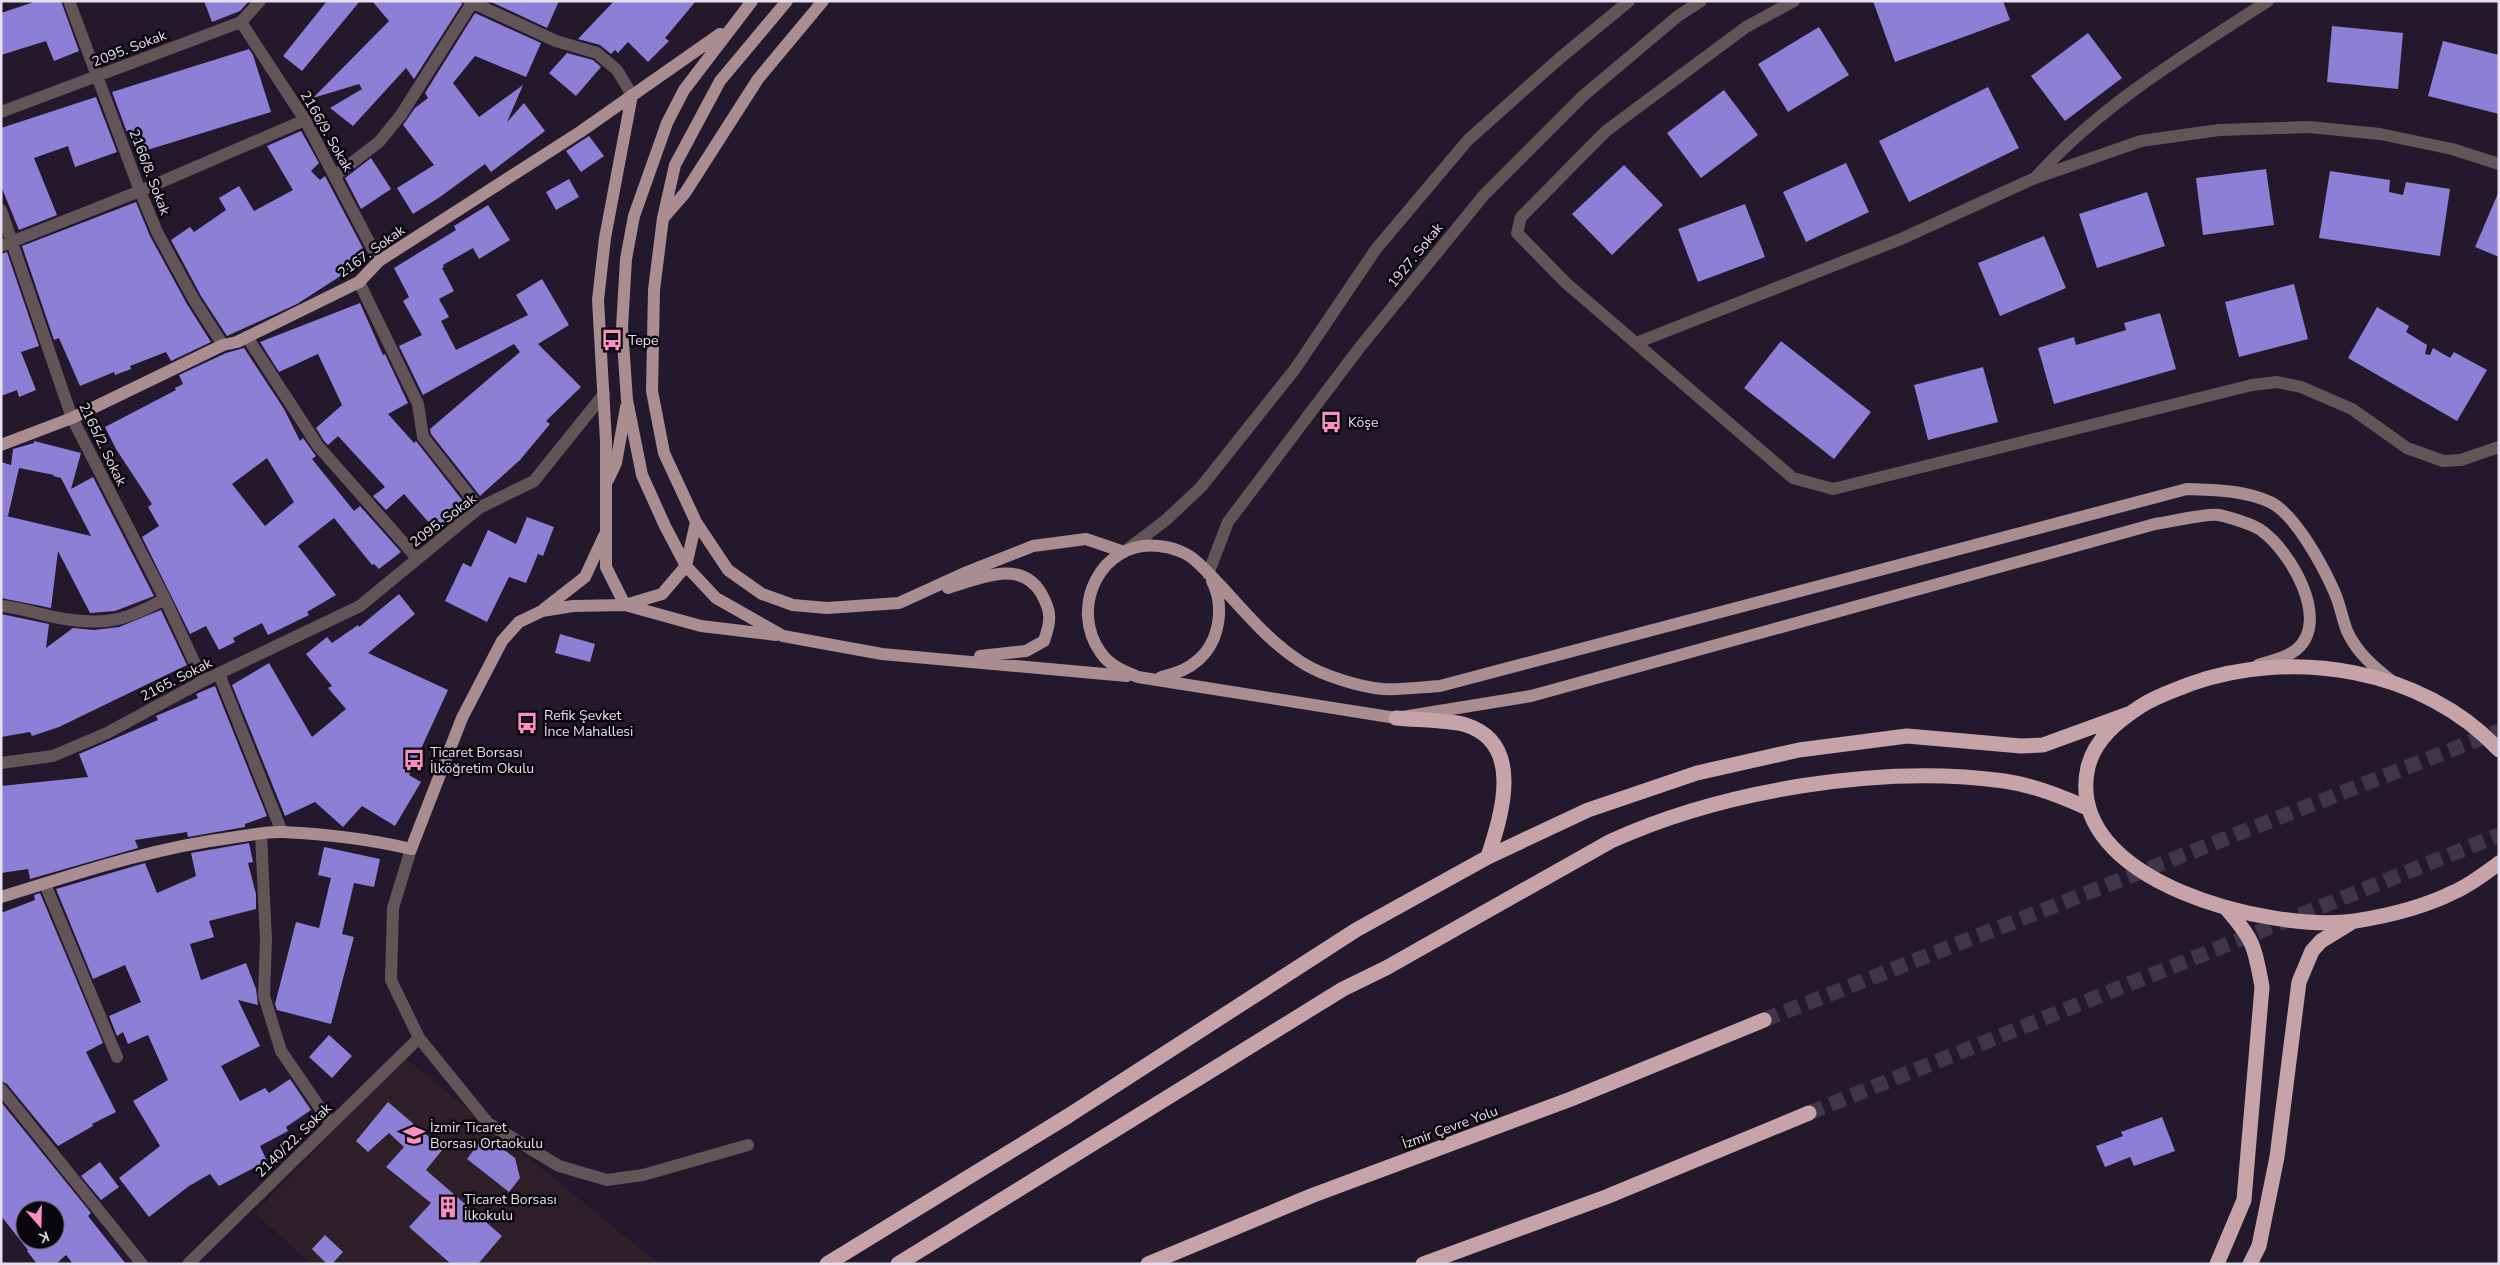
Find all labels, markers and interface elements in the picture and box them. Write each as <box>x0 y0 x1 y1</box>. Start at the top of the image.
street label: 2095. Sokak <box>89 25 170 71</box>
street label: 2166/9. Sokak <box>296 87 358 176</box>
street label: 2166/8. Sokak <box>124 127 175 219</box>
street label: 1927. Sokak <box>1383 218 1448 292</box>
street label: 2167. Sokak <box>334 220 409 282</box>
bus stop icon: Tepe <box>599 327 625 353</box>
place label: Tepe <box>628 331 658 350</box>
street label: 2165/2. Sokak <box>74 399 131 490</box>
bus stop icon: Köşe <box>1318 409 1344 435</box>
place label: Köşe <box>1348 413 1379 432</box>
street label: 2095. Sokak <box>406 489 481 551</box>
street label: 2165. Sokak <box>137 653 216 706</box>
place label: Refik Şevket İnce Mahallesi <box>544 706 633 741</box>
bus stop icon: Refik Şevket İnce Mahallesi <box>514 710 540 736</box>
place label: Ticaret Borsası İlköğretim Okulu <box>430 743 534 778</box>
bus stop icon: Ticaret Borsası İlköğretim Okulu <box>401 747 427 773</box>
street label: 2140/22. Sokak <box>251 1098 336 1182</box>
street label: İzmir Çevre Yolu <box>1400 1101 1501 1154</box>
place label: İzmir Ticaret Borsası Ortaokulu <box>430 1118 543 1153</box>
school or university icon: İzmir Ticaret Borsası Ortaokulu <box>401 1122 427 1148</box>
place label: Ticaret Borsası İlkokulu <box>464 1190 557 1225</box>
building icon: Ticaret Borsası İlkokulu <box>435 1194 461 1220</box>
north arrow <box>15 1200 65 1250</box>
text: K <box>36 1226 52 1248</box>

